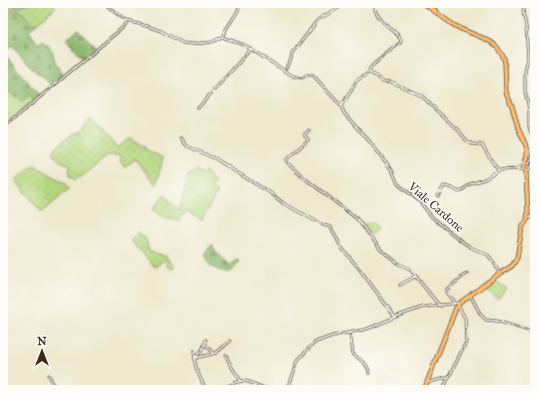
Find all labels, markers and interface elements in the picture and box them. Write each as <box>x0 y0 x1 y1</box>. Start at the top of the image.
street label: Viale Cardone <box>405 178 467 235</box>
north arrow <box>22 331 62 371</box>
text: N <box>37 335 47 348</box>

